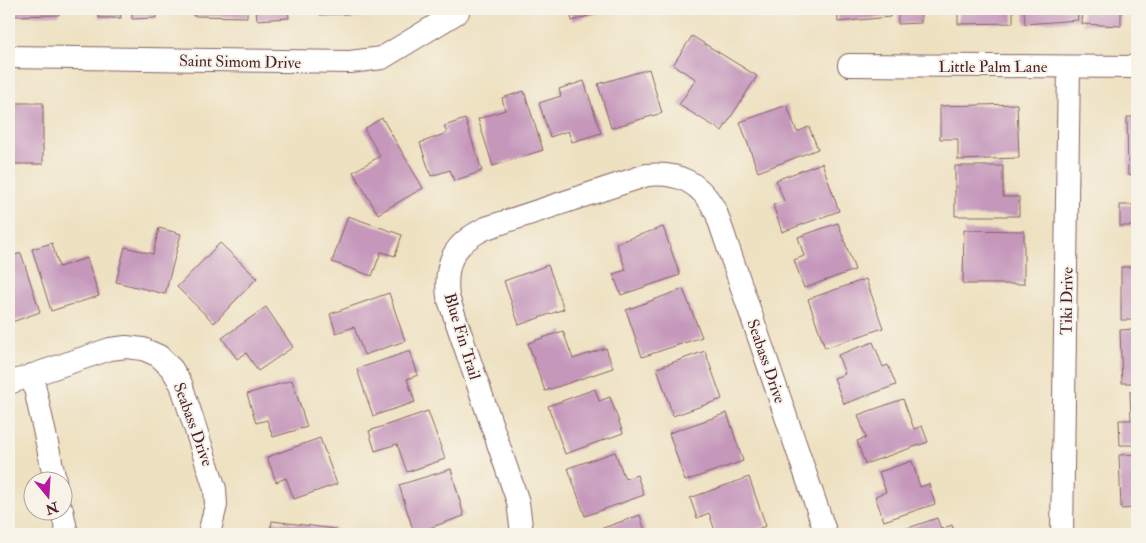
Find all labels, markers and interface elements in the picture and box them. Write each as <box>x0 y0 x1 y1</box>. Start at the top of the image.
street label: Saint Simom Drive <box>179 51 301 73</box>
street label: Little Palm Lane <box>939 57 1048 77</box>
street label: Tiki Drive <box>1056 267 1078 335</box>
street label: Blue Fin Trail <box>439 291 485 382</box>
street label: Seabass Drive <box>742 317 790 406</box>
street label: Seabass Drive <box>169 380 218 469</box>
north arrow <box>22 470 72 520</box>
text: N <box>43 498 61 518</box>

